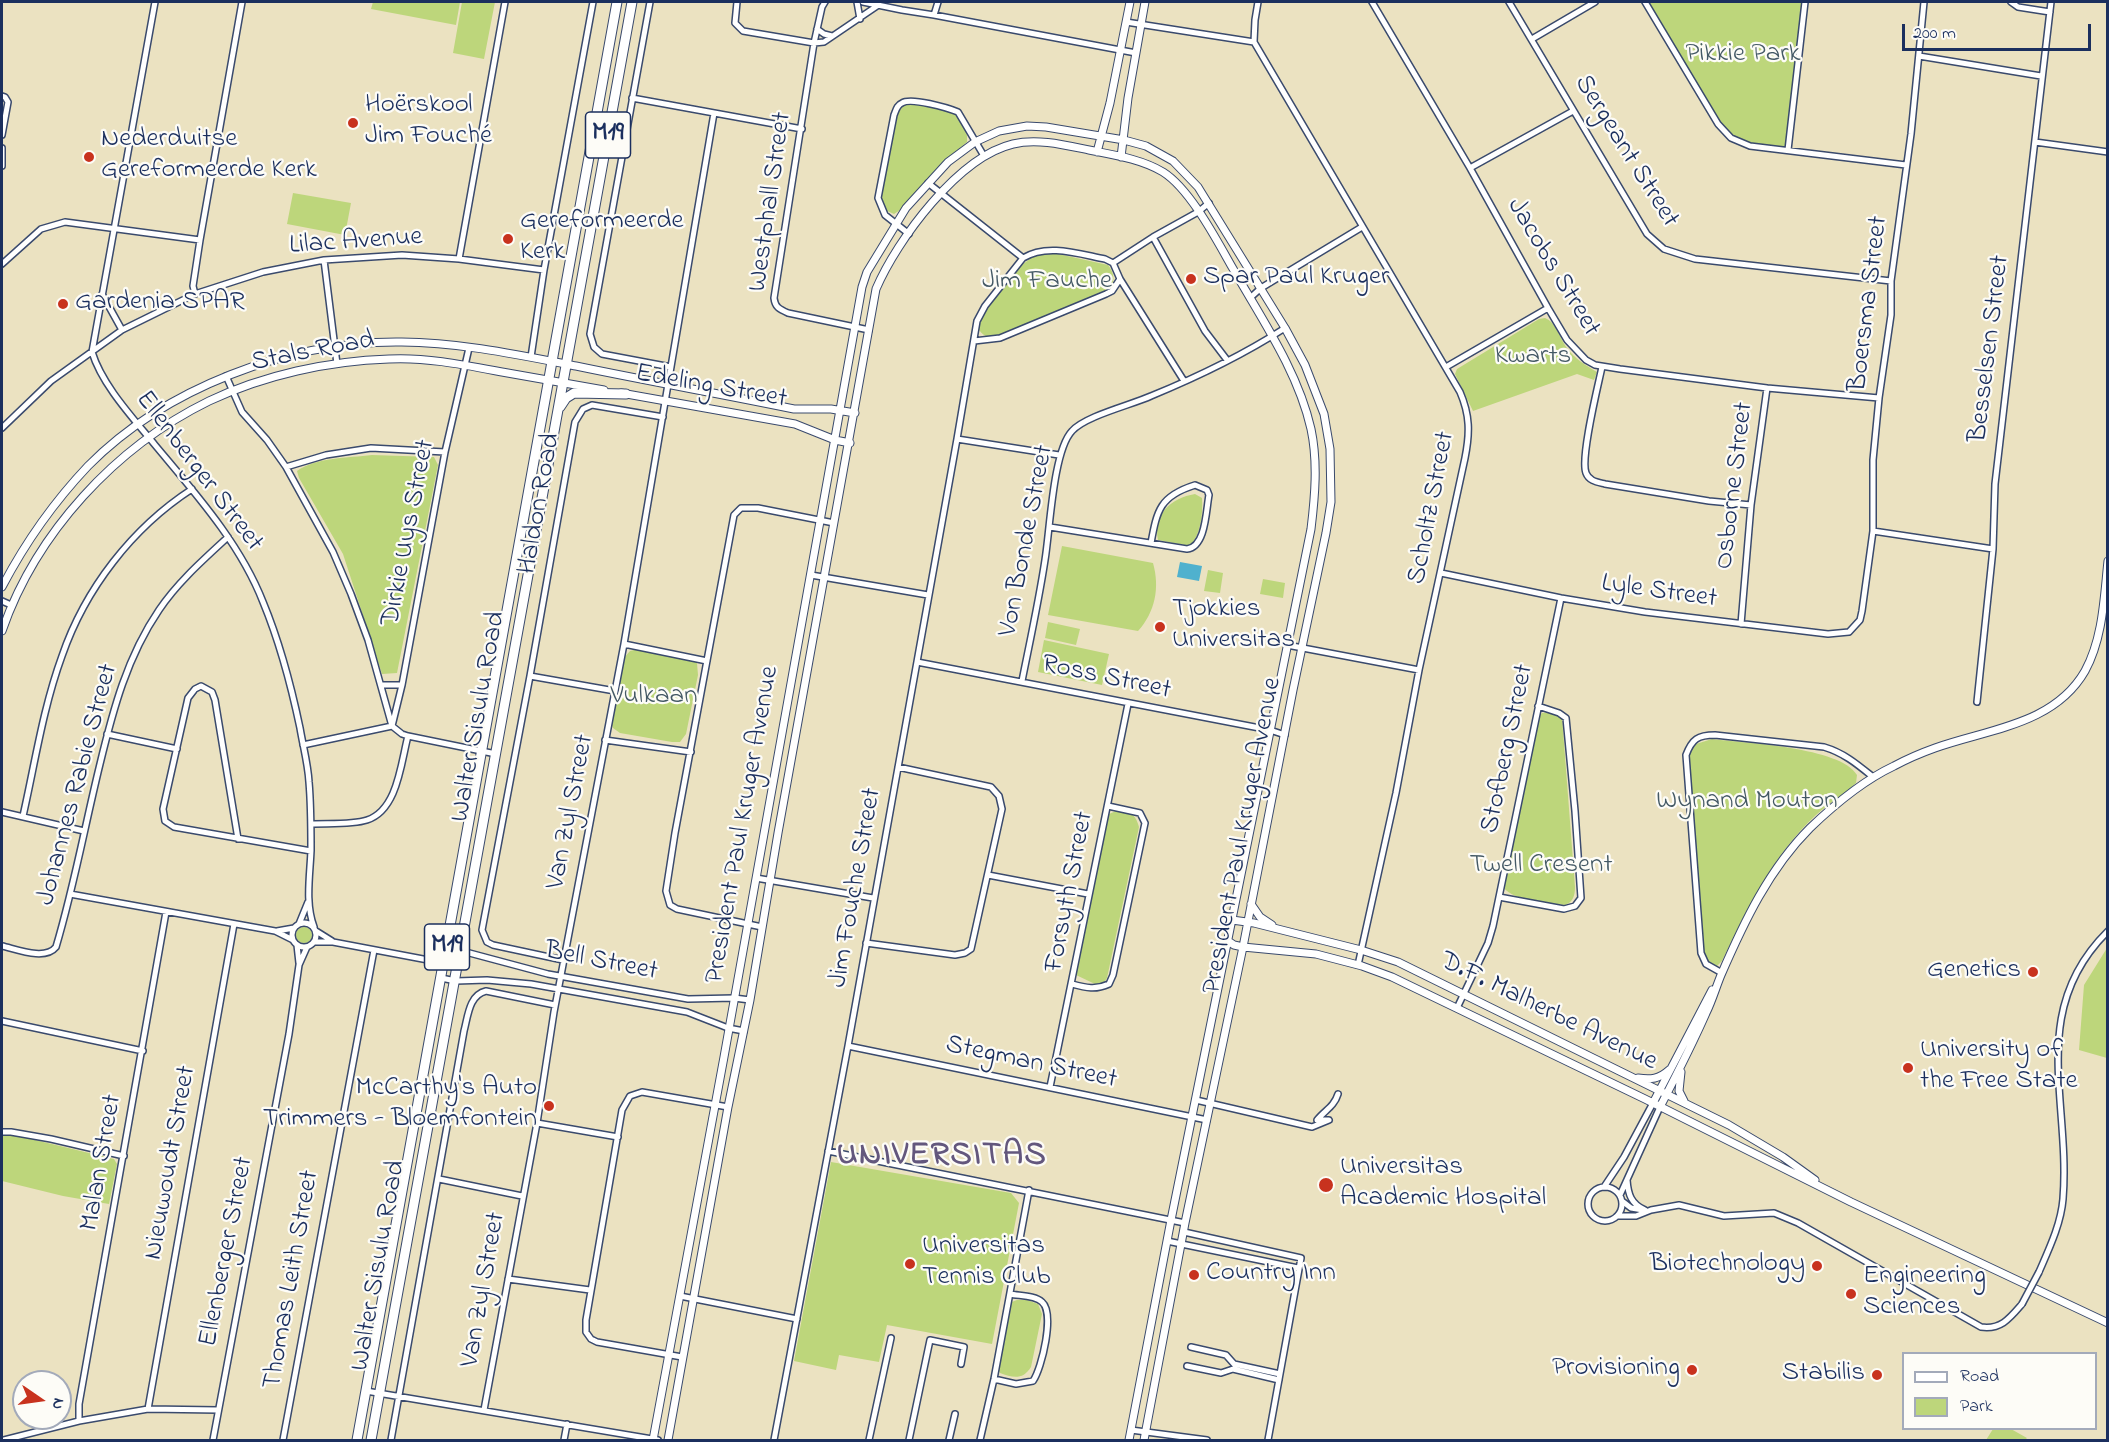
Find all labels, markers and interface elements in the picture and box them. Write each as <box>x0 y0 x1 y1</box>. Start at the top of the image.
scale bar <box>1905 12 2094 50</box>
text: 200 m <box>1913 21 1956 47</box>
park label: Pikkie Park <box>1685 40 1801 72</box>
street label: Sergeant Street <box>1565 70 1685 234</box>
place label: Hoërskool Jim Fouché <box>365 91 492 154</box>
street label: Westphall Street <box>743 110 801 294</box>
road number: M19 <box>586 112 630 158</box>
marker: Hoërskool Jim Fouché <box>346 116 360 130</box>
place label: Nederduitse Gereformeerde Kerk <box>101 125 317 188</box>
marker: Nederduitse Gereformeerde Kerk <box>82 150 96 164</box>
street label: Jacobs Street <box>1498 193 1606 343</box>
place label: Gereformeerde Kerk <box>520 207 684 270</box>
street label: Boersma Street <box>1843 214 1897 394</box>
street label: Lilac Avenue <box>288 222 424 264</box>
marker: Gereformeerde Kerk <box>501 232 515 246</box>
street label: Besselsen Street <box>1963 254 2019 444</box>
place label: Spar Paul Kruger <box>1203 263 1389 295</box>
park label: Jim Fauche <box>982 267 1112 299</box>
marker: Spar Paul Kruger <box>1184 272 1198 286</box>
place label: Gardenia SPAR <box>75 288 245 320</box>
marker: Gardenia SPAR <box>56 297 70 311</box>
street label: Stals Road <box>249 325 377 381</box>
park label: Kwarts <box>1495 342 1571 374</box>
street label: Edeling Street <box>633 359 789 417</box>
street label: Ellenberger Street <box>127 385 269 559</box>
street label: Osborne Street <box>1710 400 1762 572</box>
street label: Scholtz Street <box>1402 429 1464 587</box>
street label: Haldon Road <box>513 431 569 577</box>
street label: Dirkie Uys Street <box>376 437 444 629</box>
street label: Von Bonde Street <box>994 443 1062 639</box>
street label: Lyle Street <box>1599 569 1719 617</box>
place label: Tjokkies Universitas <box>1172 595 1295 658</box>
street label: Walter Sisulu Road <box>446 609 514 825</box>
marker: Tjokkies Universitas <box>1153 620 1167 634</box>
street label: Ross Street <box>1038 650 1174 708</box>
street label: Johannes Rabie Street <box>31 661 127 909</box>
street label: Stofberg Street <box>1475 662 1543 836</box>
street label: President Paul Kruger Avenue <box>700 664 788 986</box>
street label: President Paul Kruger Avenue <box>1197 675 1291 997</box>
park label: Vulkaan <box>611 682 697 714</box>
street label: Van Zyl Street <box>541 732 603 892</box>
street label: Jim Fouche Street <box>824 786 890 990</box>
park label: Wynand Mouton <box>1656 787 1838 819</box>
street label: Forsyth Street <box>1040 809 1102 975</box>
park label: Twell Cresent <box>1470 851 1612 883</box>
road number: M19 <box>424 924 470 970</box>
street label: Bell Street <box>542 936 660 990</box>
street label: D.F. Malherbe Avenue <box>1434 946 1662 1080</box>
place label: Genetics <box>1927 956 2021 988</box>
marker: Genetics <box>2026 965 2040 979</box>
street label: Stegman Street <box>942 1030 1120 1098</box>
place label: University of the Free State <box>1920 1036 2078 1099</box>
marker: University of the Free State <box>1901 1061 1915 1075</box>
street label: Nieuwoudt Street <box>139 1063 205 1263</box>
place label: McCarthy's Auto Trimmers - Bloemfontein <box>263 1074 537 1137</box>
street label: Malan Street <box>75 1092 131 1234</box>
marker: McCarthy's Auto Trimmers - Bloemfontein <box>542 1099 556 1113</box>
district label: UNIVERSITAS <box>837 1138 1047 1178</box>
place label: Universitas Academic Hospital <box>1340 1153 1546 1216</box>
street label: Ellenberger Street <box>194 1154 262 1350</box>
street label: Walter Sisulu Road <box>346 1158 414 1374</box>
street label: Thomas Leith Street <box>258 1168 328 1392</box>
marker: Universitas Academic Hospital <box>1317 1176 1335 1194</box>
street label: Van Zyl Street <box>455 1210 515 1370</box>
place label: Universitas Tennis Club <box>922 1232 1051 1295</box>
place label: Biotechnology <box>1650 1250 1805 1282</box>
marker: Universitas Tennis Club <box>903 1257 917 1271</box>
place label: Country Inn <box>1206 1259 1336 1291</box>
marker: Biotechnology <box>1810 1259 1824 1273</box>
place label: Engineering Sciences <box>1863 1262 1986 1325</box>
marker: Country Inn <box>1187 1268 1201 1282</box>
marker: Engineering Sciences <box>1844 1287 1858 1301</box>
legend <box>1902 1352 2097 1430</box>
place label: Provisioning <box>1552 1354 1680 1386</box>
place label: Stabilis <box>1782 1359 1865 1391</box>
marker: Provisioning <box>1685 1363 1699 1377</box>
text: Road <box>1960 1364 1999 1390</box>
marker: Stabilis <box>1870 1368 1884 1382</box>
north arrow <box>12 1370 72 1430</box>
text: Park <box>1960 1394 1993 1420</box>
text: N <box>45 1396 70 1412</box>

